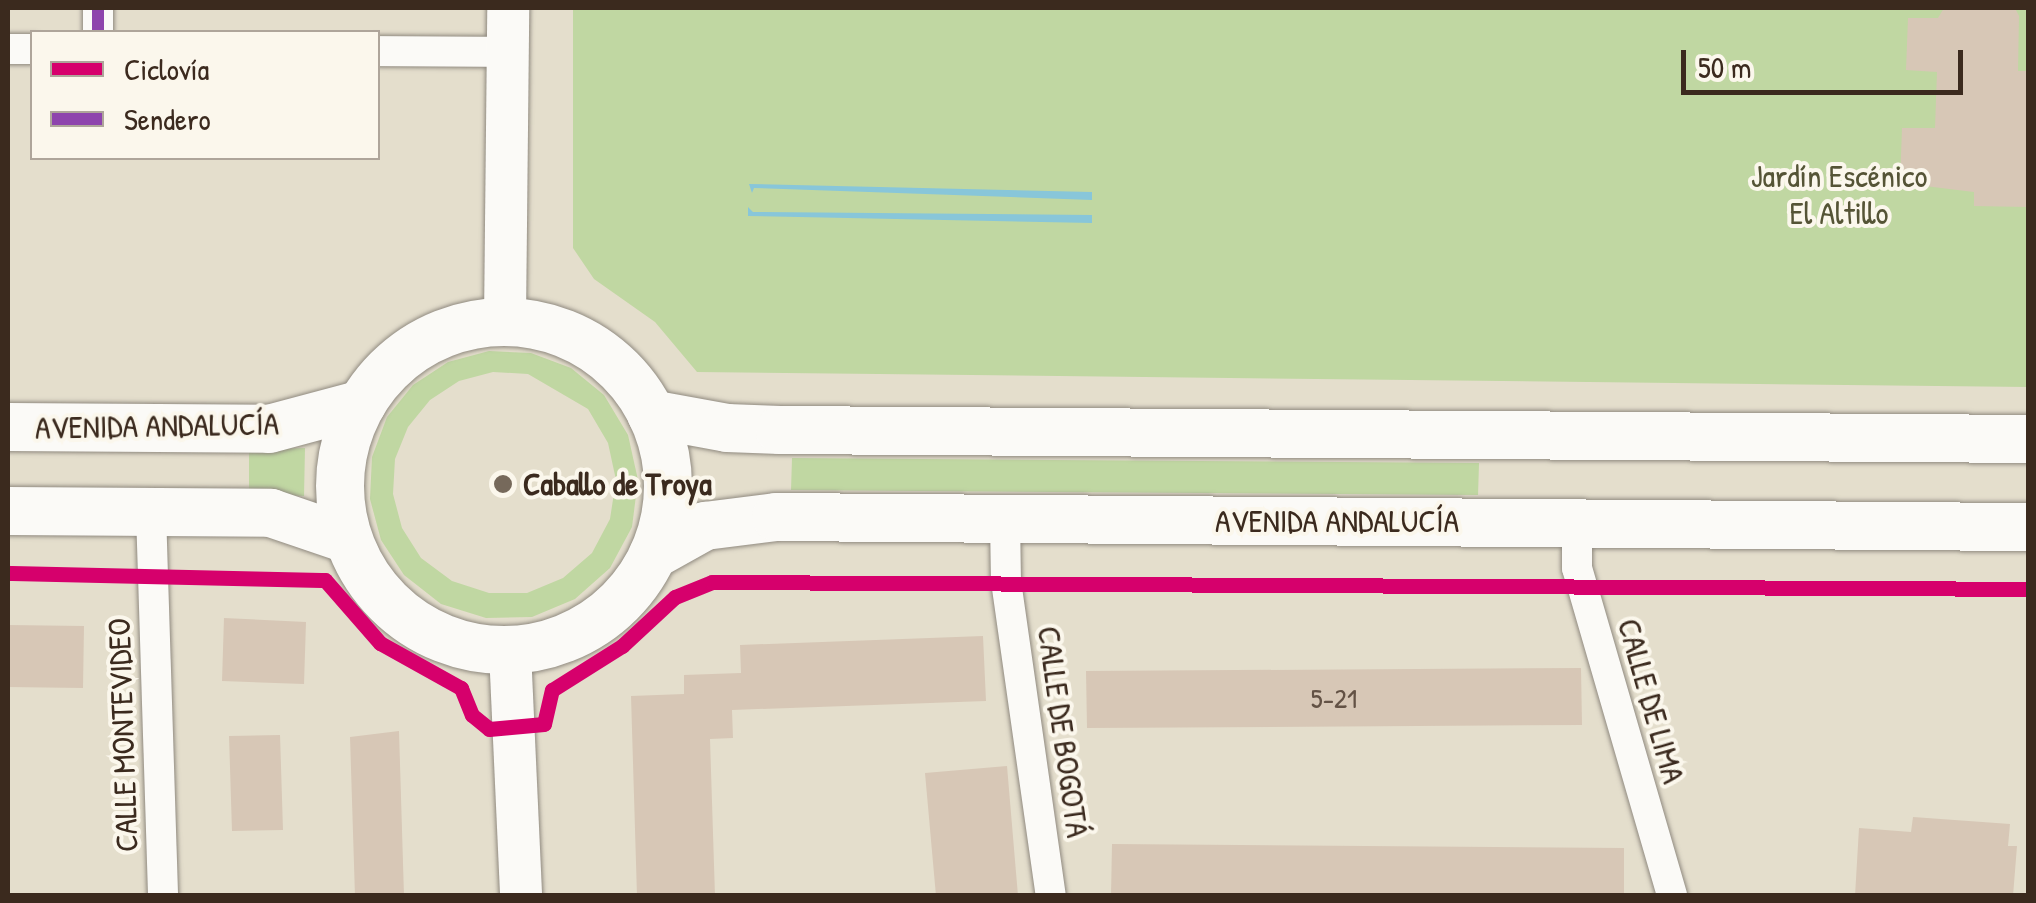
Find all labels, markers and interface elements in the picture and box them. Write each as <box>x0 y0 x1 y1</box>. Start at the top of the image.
legend <box>30 30 380 160</box>
scale bar <box>1686 30 1968 92</box>
text: 50 m <box>1698 47 1751 87</box>
text: Ciclovía <box>124 49 209 89</box>
text: Sendero <box>124 99 211 139</box>
park label: Jardín Escénico El Altillo <box>1751 158 1927 233</box>
street label: AVENIDA ANDALUCÍA <box>35 405 279 447</box>
place label: Caballo de Troya <box>523 465 712 503</box>
marker: Caballo de Troya <box>492 473 514 495</box>
street label: AVENIDA ANDALUCÍA <box>1215 502 1459 540</box>
street label: CALLE DE LIMA <box>1609 614 1693 788</box>
street label: CALLE MONTEVIDEO <box>100 617 146 853</box>
street label: CALLE DE BOGOTÁ <box>1029 624 1097 840</box>
house number: 5-21 <box>1311 681 1357 715</box>

